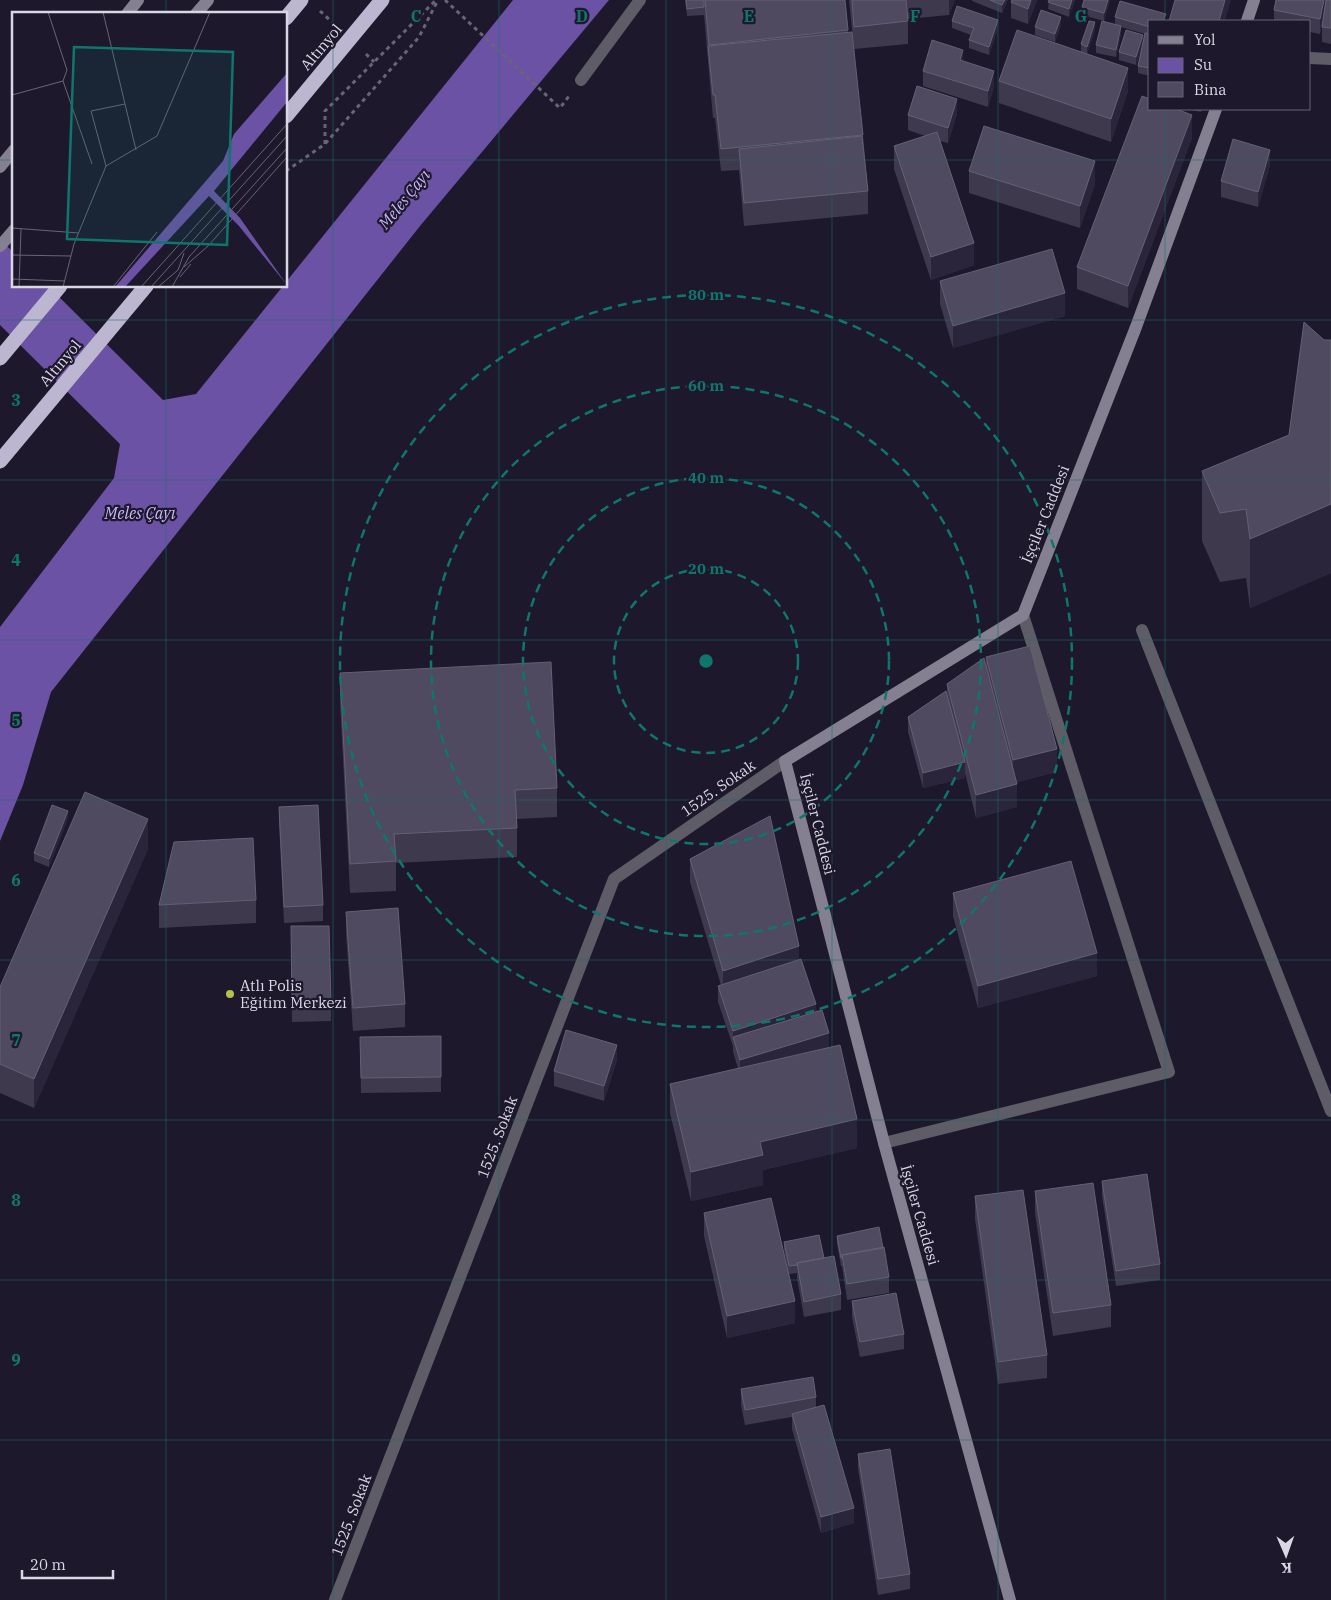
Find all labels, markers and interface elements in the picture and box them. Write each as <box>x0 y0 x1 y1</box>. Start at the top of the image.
text: C <box>411 6 421 26</box>
text: D <box>576 6 588 26</box>
text: E <box>744 6 754 26</box>
text: F <box>910 6 920 26</box>
text: G <box>1075 6 1087 26</box>
inset map <box>12 12 288 288</box>
street label: Altınyol <box>296 20 346 74</box>
legend <box>1148 20 1311 110</box>
text: Yol <box>1194 30 1215 49</box>
text: Su <box>1194 55 1212 74</box>
text: Bina <box>1194 80 1227 99</box>
water label: Meles Çayı <box>373 165 434 234</box>
text: 80 m <box>688 285 724 304</box>
street label: Altınyol <box>35 336 85 390</box>
text: 60 m <box>688 376 724 395</box>
text: 3 <box>11 390 21 410</box>
street label: İşçiler Caddesi <box>1017 462 1073 566</box>
text: 40 m <box>688 468 724 487</box>
water label: Meles Çayı <box>104 503 176 523</box>
text: 4 <box>11 550 21 570</box>
text: 20 m <box>688 559 724 578</box>
centre of rings <box>697 652 715 670</box>
text: 5 <box>11 710 21 730</box>
street label: 1525. Sokak <box>677 755 759 821</box>
street label: İşçiler Caddesi <box>796 771 840 877</box>
text: 6 <box>11 870 21 890</box>
place label: Atlı Polis Eğitim Merkezi <box>240 976 347 1012</box>
marker: Atlı Polis Eğitim Merkezi <box>224 988 236 1000</box>
text: 7 <box>11 1030 21 1050</box>
street label: 1525. Sokak <box>473 1093 521 1181</box>
street label: İşçiler Caddesi <box>897 1163 944 1268</box>
text: 8 <box>11 1190 21 1210</box>
text: 9 <box>11 1350 21 1370</box>
street label: 1525. Sokak <box>327 1471 375 1559</box>
north arrow <box>1261 1530 1311 1580</box>
scale bar <box>22 1548 114 1580</box>
text: 20 m <box>30 1555 66 1574</box>
text: K <box>1281 1559 1292 1577</box>

